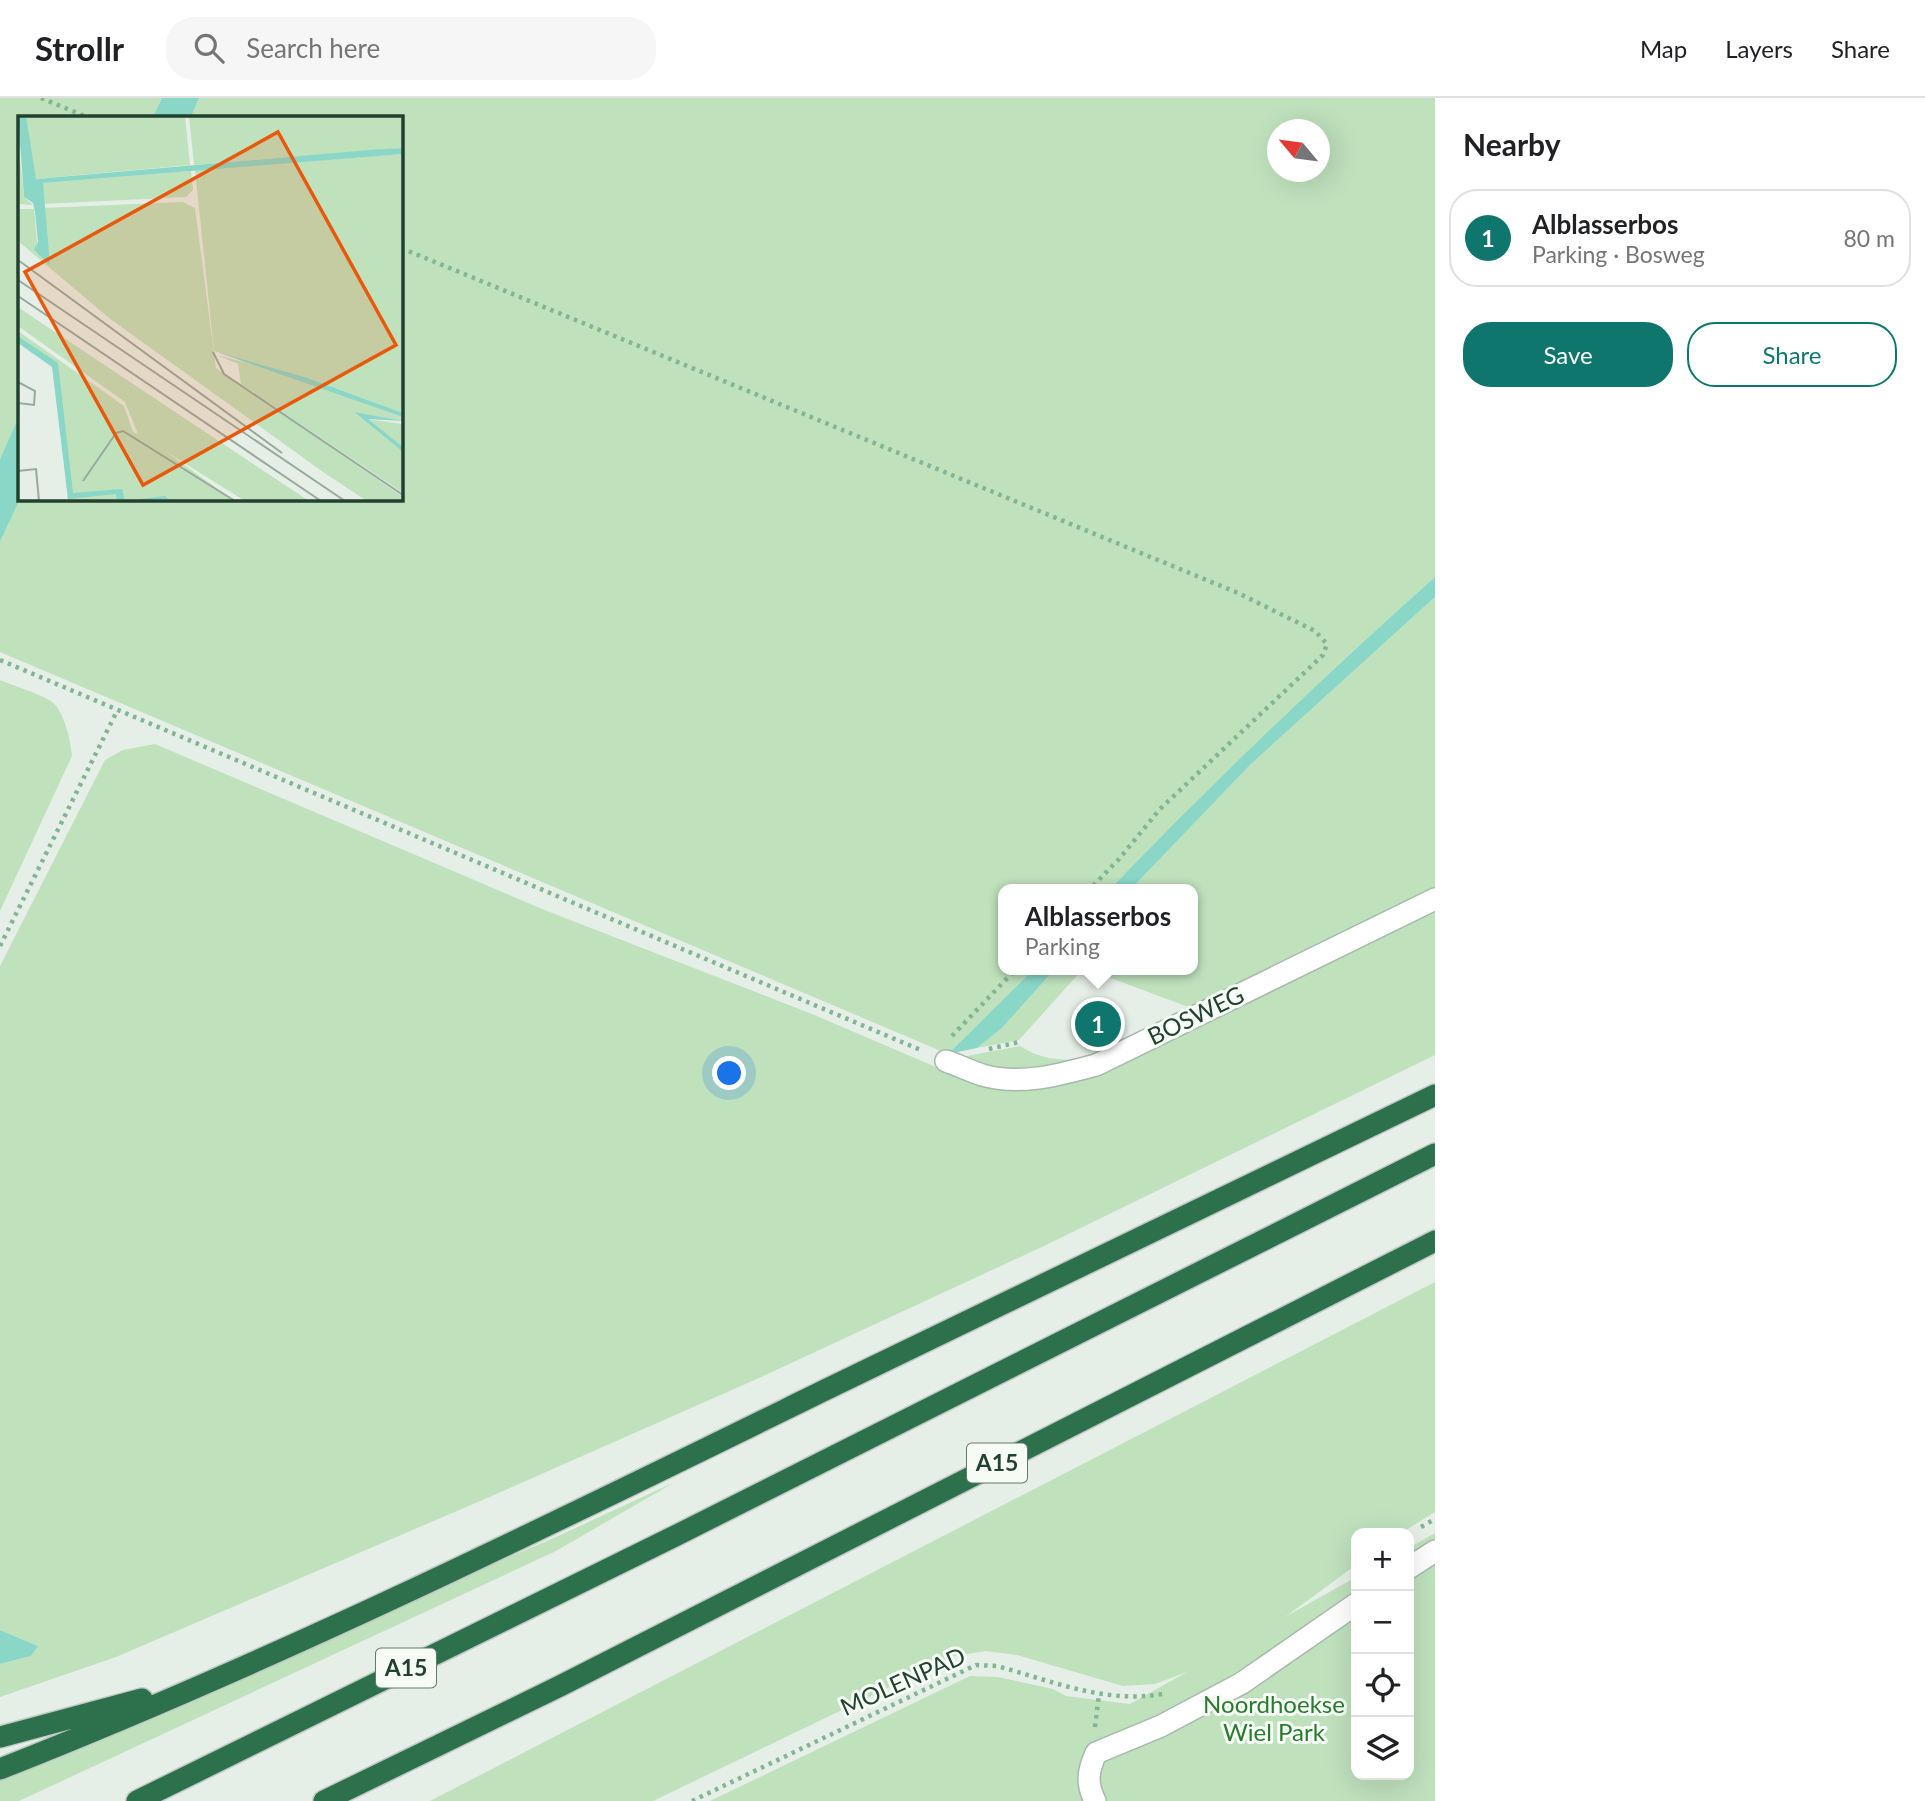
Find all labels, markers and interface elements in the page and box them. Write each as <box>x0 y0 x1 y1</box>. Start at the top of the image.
search box <box>166 17 656 80</box>
text: Strollr <box>35 28 124 68</box>
icon: search <box>190 29 228 67</box>
text: Search here <box>246 32 380 64</box>
text: Map <box>1640 34 1687 63</box>
text: Layers <box>1725 34 1793 63</box>
text: Share <box>1831 34 1890 63</box>
inset map <box>18 116 402 500</box>
north arrow <box>1267 119 1330 182</box>
text: Nearby <box>1463 126 1561 162</box>
text: Alblasserbos <box>1532 208 1678 240</box>
text: 1 <box>1481 224 1495 252</box>
text: 80 m <box>1844 224 1895 252</box>
text: Parking · Bosweg <box>1532 240 1705 268</box>
button: Save <box>1463 322 1673 387</box>
button: Share <box>1687 322 1897 387</box>
popup <box>998 884 1198 975</box>
text: Alblasserbos <box>1025 900 1171 932</box>
text: Parking <box>1025 932 1100 960</box>
street label: BOSWEG <box>1142 979 1248 1050</box>
pin: 1 <box>1075 998 1121 1050</box>
your location <box>712 1056 746 1090</box>
road number: A15 <box>967 1444 1027 1482</box>
map controls <box>1351 1528 1414 1780</box>
button: + <box>1351 1528 1414 1591</box>
button: − <box>1351 1591 1414 1654</box>
street label: MOLENPAD <box>835 1640 969 1721</box>
road number: A15 <box>376 1648 436 1688</box>
button: locate <box>1351 1654 1414 1717</box>
park label: Noordhoekse Wiel Park <box>1203 1689 1345 1746</box>
button: layers <box>1351 1717 1414 1780</box>

